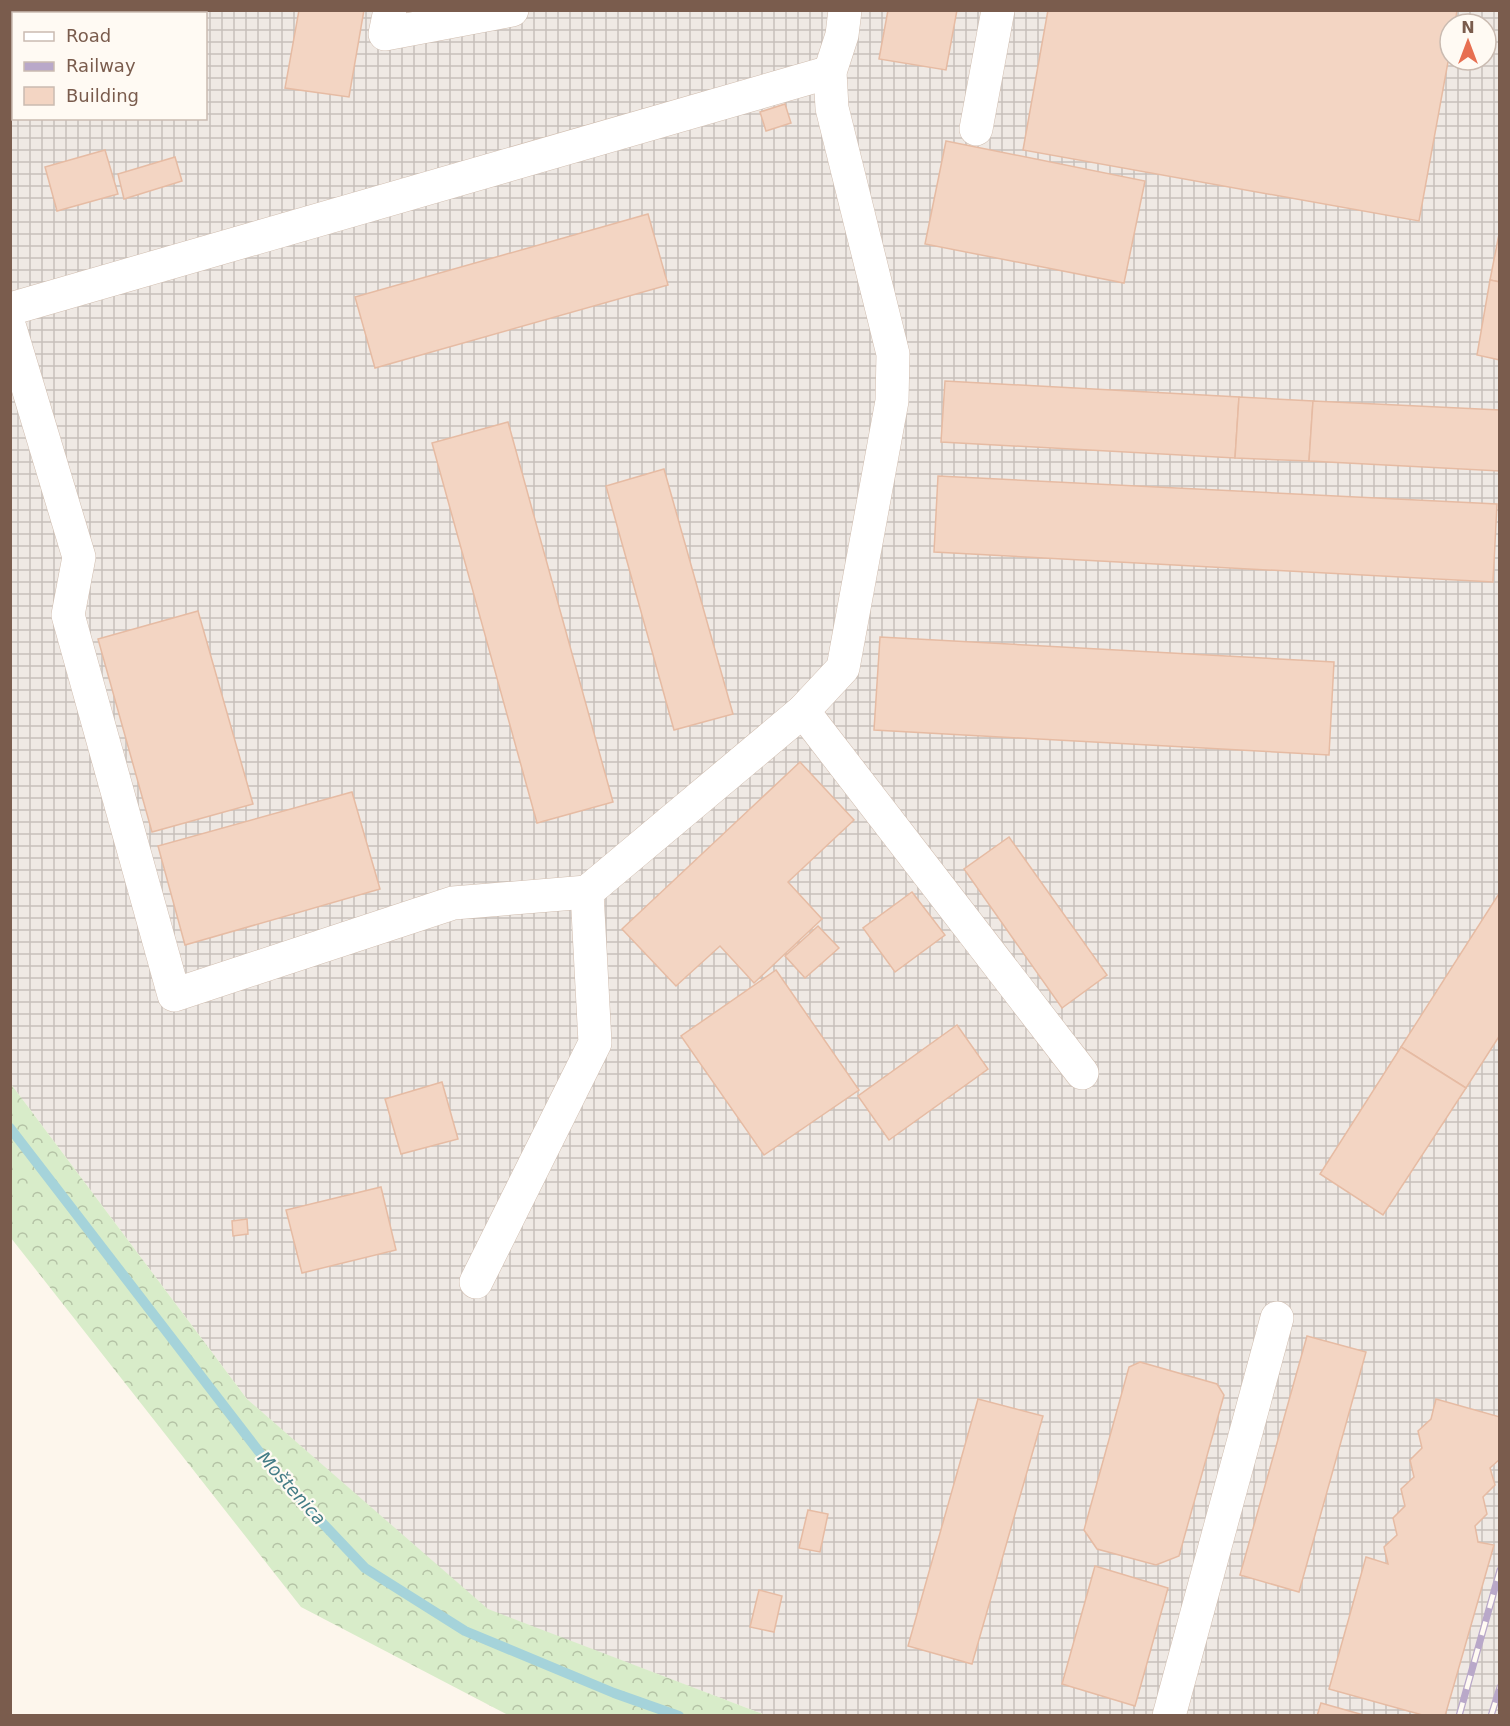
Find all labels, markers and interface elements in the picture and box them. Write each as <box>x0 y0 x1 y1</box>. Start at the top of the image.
legend <box>12 12 207 120</box>
north arrow <box>1438 12 1498 72</box>
text: N <box>1461 18 1475 37</box>
text: Road <box>66 25 111 46</box>
text: Railway <box>66 55 136 76</box>
text: Building <box>66 85 139 106</box>
water label: Moštenica <box>254 1447 330 1529</box>

